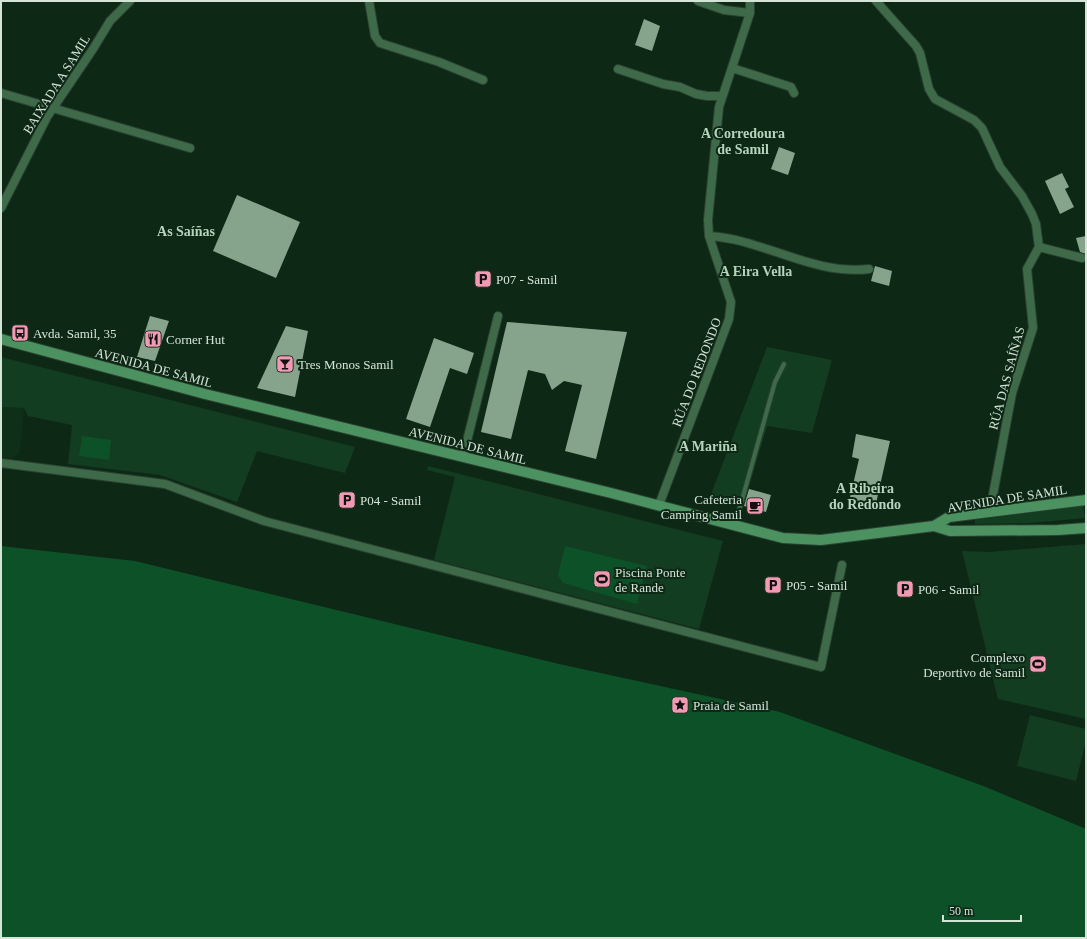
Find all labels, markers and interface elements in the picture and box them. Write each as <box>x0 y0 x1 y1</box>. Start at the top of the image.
street label: BAIXADA A SAMIL <box>20 32 93 137</box>
district label: A Corredoura de Samil <box>701 126 785 157</box>
district label: As Saíñas <box>157 224 216 239</box>
district label: A Eira Vella <box>720 264 792 279</box>
parking icon: P07 - Samil <box>473 269 493 289</box>
place label: P07 - Samil <box>496 272 558 287</box>
street label: RÚA DO REDONDO <box>669 316 724 429</box>
bus stop icon: Avda. Samil, 35 <box>10 323 30 343</box>
street label: RÚA DAS SAÍÑAS <box>985 325 1027 431</box>
place label: Avda. Samil, 35 <box>33 326 117 341</box>
restaurant icon: Corner Hut <box>143 329 163 349</box>
place label: Corner Hut <box>166 332 225 347</box>
street label: AVENIDA DE SAMIL <box>93 345 214 390</box>
bar icon: Tres Monos Samil <box>275 354 295 374</box>
place label: Tres Monos Samil <box>298 357 394 372</box>
street label: AVENIDA DE SAMIL <box>407 424 528 467</box>
district label: A Mariña <box>679 439 737 454</box>
district label: A Ribeira do Redondo <box>829 481 901 512</box>
street label: AVENIDA DE SAMIL <box>946 482 1068 515</box>
parking icon: P04 - Samil <box>337 490 357 510</box>
place label: Cafeteria Camping Samil <box>661 492 742 522</box>
place label: P04 - Samil <box>360 493 422 508</box>
cafe icon: Cafeteria Camping Samil <box>745 496 765 516</box>
place label: Piscina Ponte de Rande <box>615 565 686 595</box>
sports icon: Piscina Ponte de Rande <box>592 569 612 589</box>
parking icon: P05 - Samil <box>763 575 783 595</box>
place label: P05 - Samil <box>786 578 848 593</box>
parking icon: P06 - Samil <box>895 579 915 599</box>
place label: P06 - Samil <box>918 582 980 597</box>
place label: Complexo Deportivo de Samil <box>923 650 1025 680</box>
sports icon: Complexo Deportivo de Samil <box>1028 654 1048 674</box>
place icon: Praia de Samil <box>670 695 690 715</box>
place label: Praia de Samil <box>693 698 769 713</box>
scale bar <box>943 897 1021 923</box>
text: 50 m <box>949 904 974 918</box>

